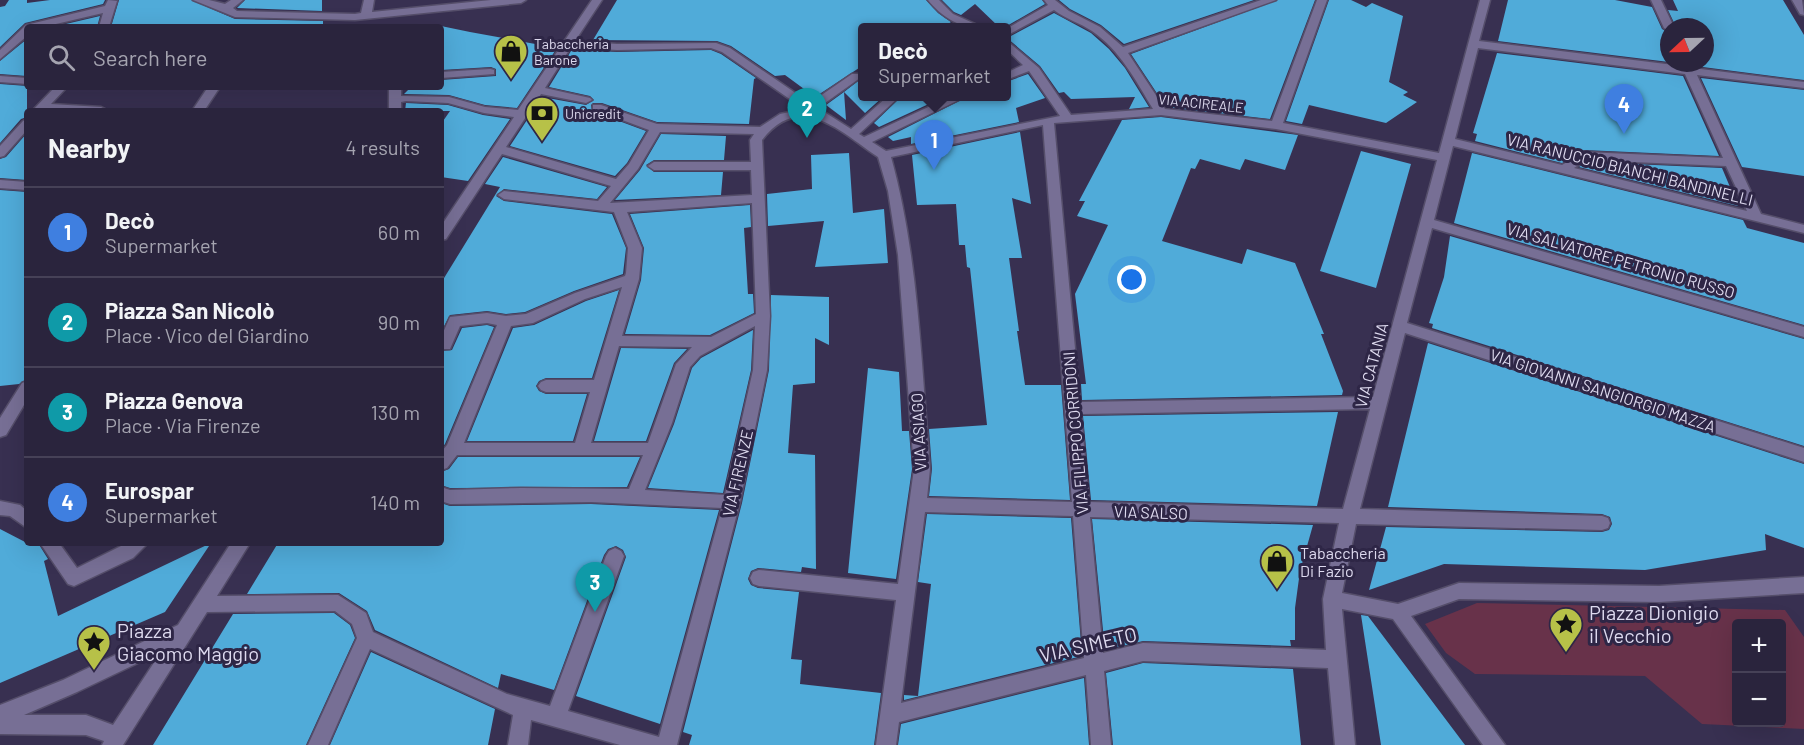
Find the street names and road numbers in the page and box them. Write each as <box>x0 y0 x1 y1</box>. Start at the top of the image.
street label: VIA ACIREALE <box>1158 90 1244 116</box>
street label: VIA RANUCCIO BIANCHI BANDINELLI <box>1505 129 1755 209</box>
street label: VIA SALVATORE PETRONIO RUSSO <box>1505 218 1737 302</box>
street label: VIA CATANIA <box>1351 320 1392 410</box>
street label: VIA GIOVANNI SANGIORGIO MAZZA <box>1488 344 1718 436</box>
street label: VIA FILIPPO CORRIDONI <box>1058 351 1092 515</box>
street label: VIA ASIAGO <box>906 392 930 472</box>
street label: VIA FIRENZE <box>718 428 756 518</box>
street label: VIA SALSO <box>1114 501 1188 523</box>
street label: VIA SIMETO <box>1037 621 1139 667</box>

